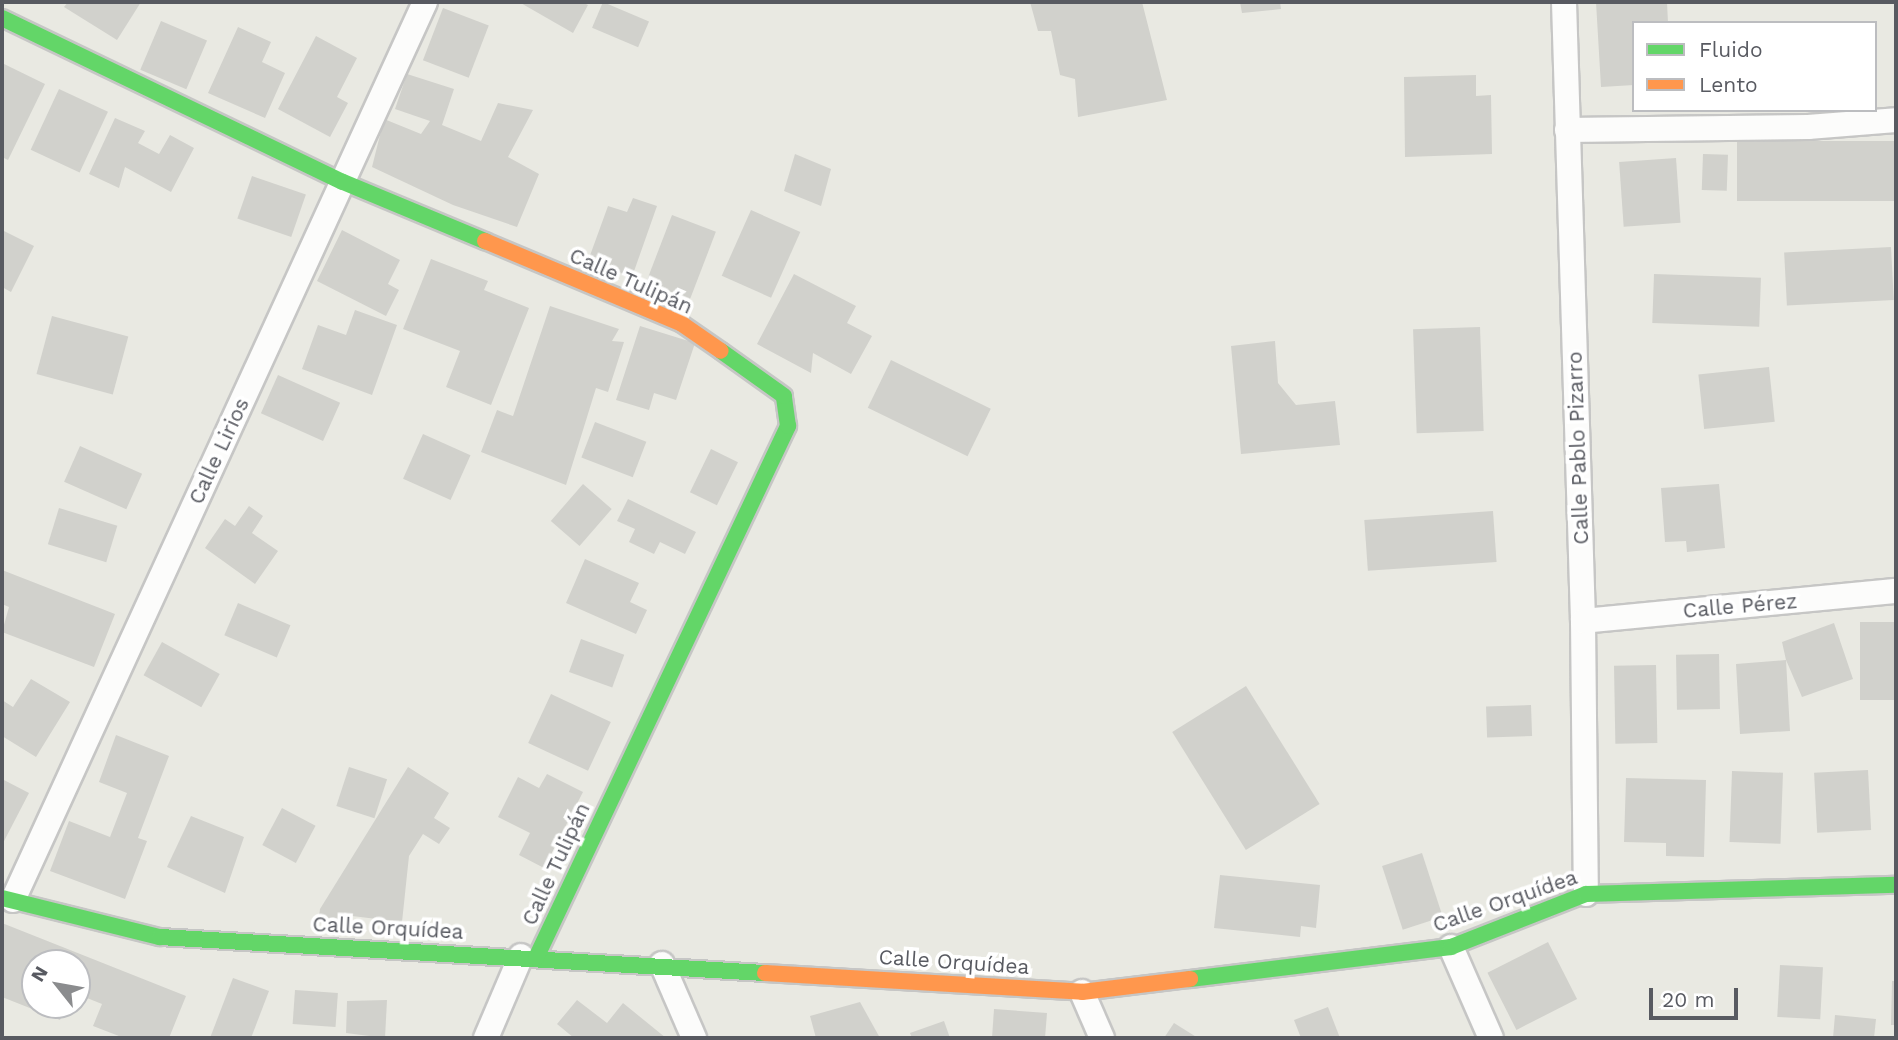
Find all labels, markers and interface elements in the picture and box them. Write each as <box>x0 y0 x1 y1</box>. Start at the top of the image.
legend <box>1632 21 1877 112</box>
text: Fluido <box>1699 37 1763 62</box>
text: Lento <box>1699 72 1758 97</box>
street label: Calle Tulipán <box>565 242 697 320</box>
street label: Calle Pablo Pizarro <box>1562 351 1594 545</box>
street label: Calle Lirios <box>183 394 255 508</box>
street label: Calle Pérez <box>1682 588 1798 624</box>
street label: Calle Tulipán <box>517 799 595 929</box>
street label: Calle Orquídea <box>1429 864 1581 938</box>
street label: Calle Orquídea <box>312 911 464 945</box>
street label: Calle Orquídea <box>878 944 1030 980</box>
north arrow <box>21 949 91 1019</box>
text: N <box>26 962 53 986</box>
scale bar <box>1653 974 1742 1018</box>
text: 20 m <box>1662 987 1714 1012</box>

